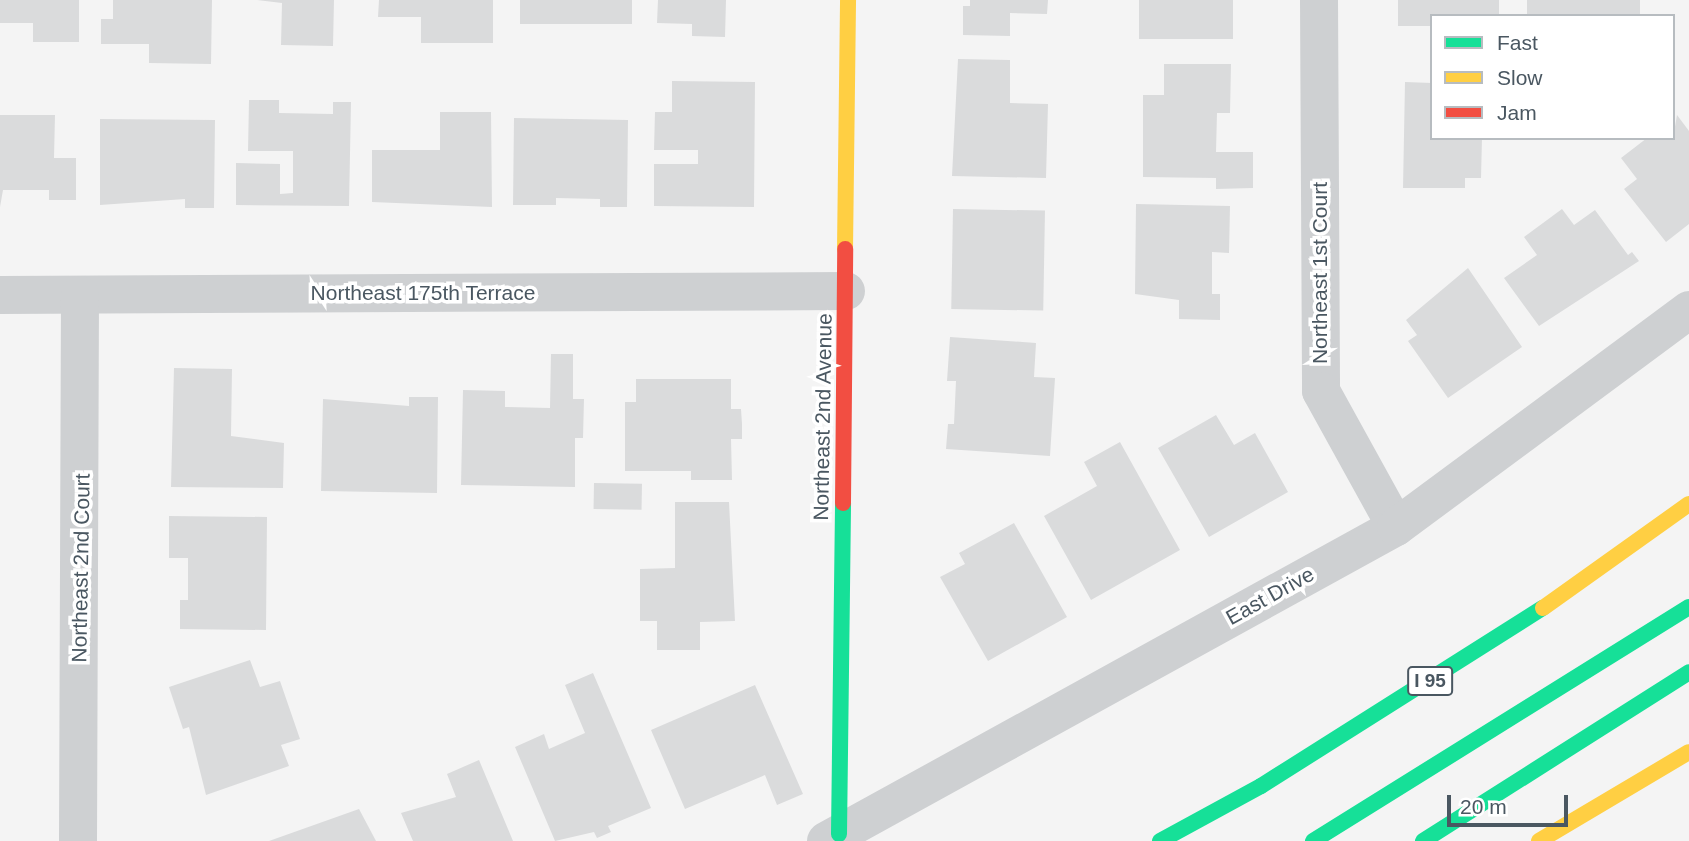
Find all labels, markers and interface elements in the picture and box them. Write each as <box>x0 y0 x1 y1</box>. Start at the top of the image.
legend <box>1430 14 1675 140</box>
text: Fast <box>1497 31 1538 54</box>
text: Slow <box>1497 66 1543 89</box>
text: Jam <box>1497 101 1537 124</box>
street label: Northeast 1st Court <box>1307 182 1333 364</box>
street label: Northeast 175th Terrace <box>310 280 536 306</box>
street label: Northeast 2nd Avenue <box>809 312 837 522</box>
street label: Northeast 2nd Court <box>67 473 95 663</box>
street label: East Drive <box>1222 562 1318 630</box>
road number: I 95 <box>1406 666 1454 696</box>
scale bar <box>1451 782 1572 826</box>
text: 20 m <box>1460 795 1507 818</box>

